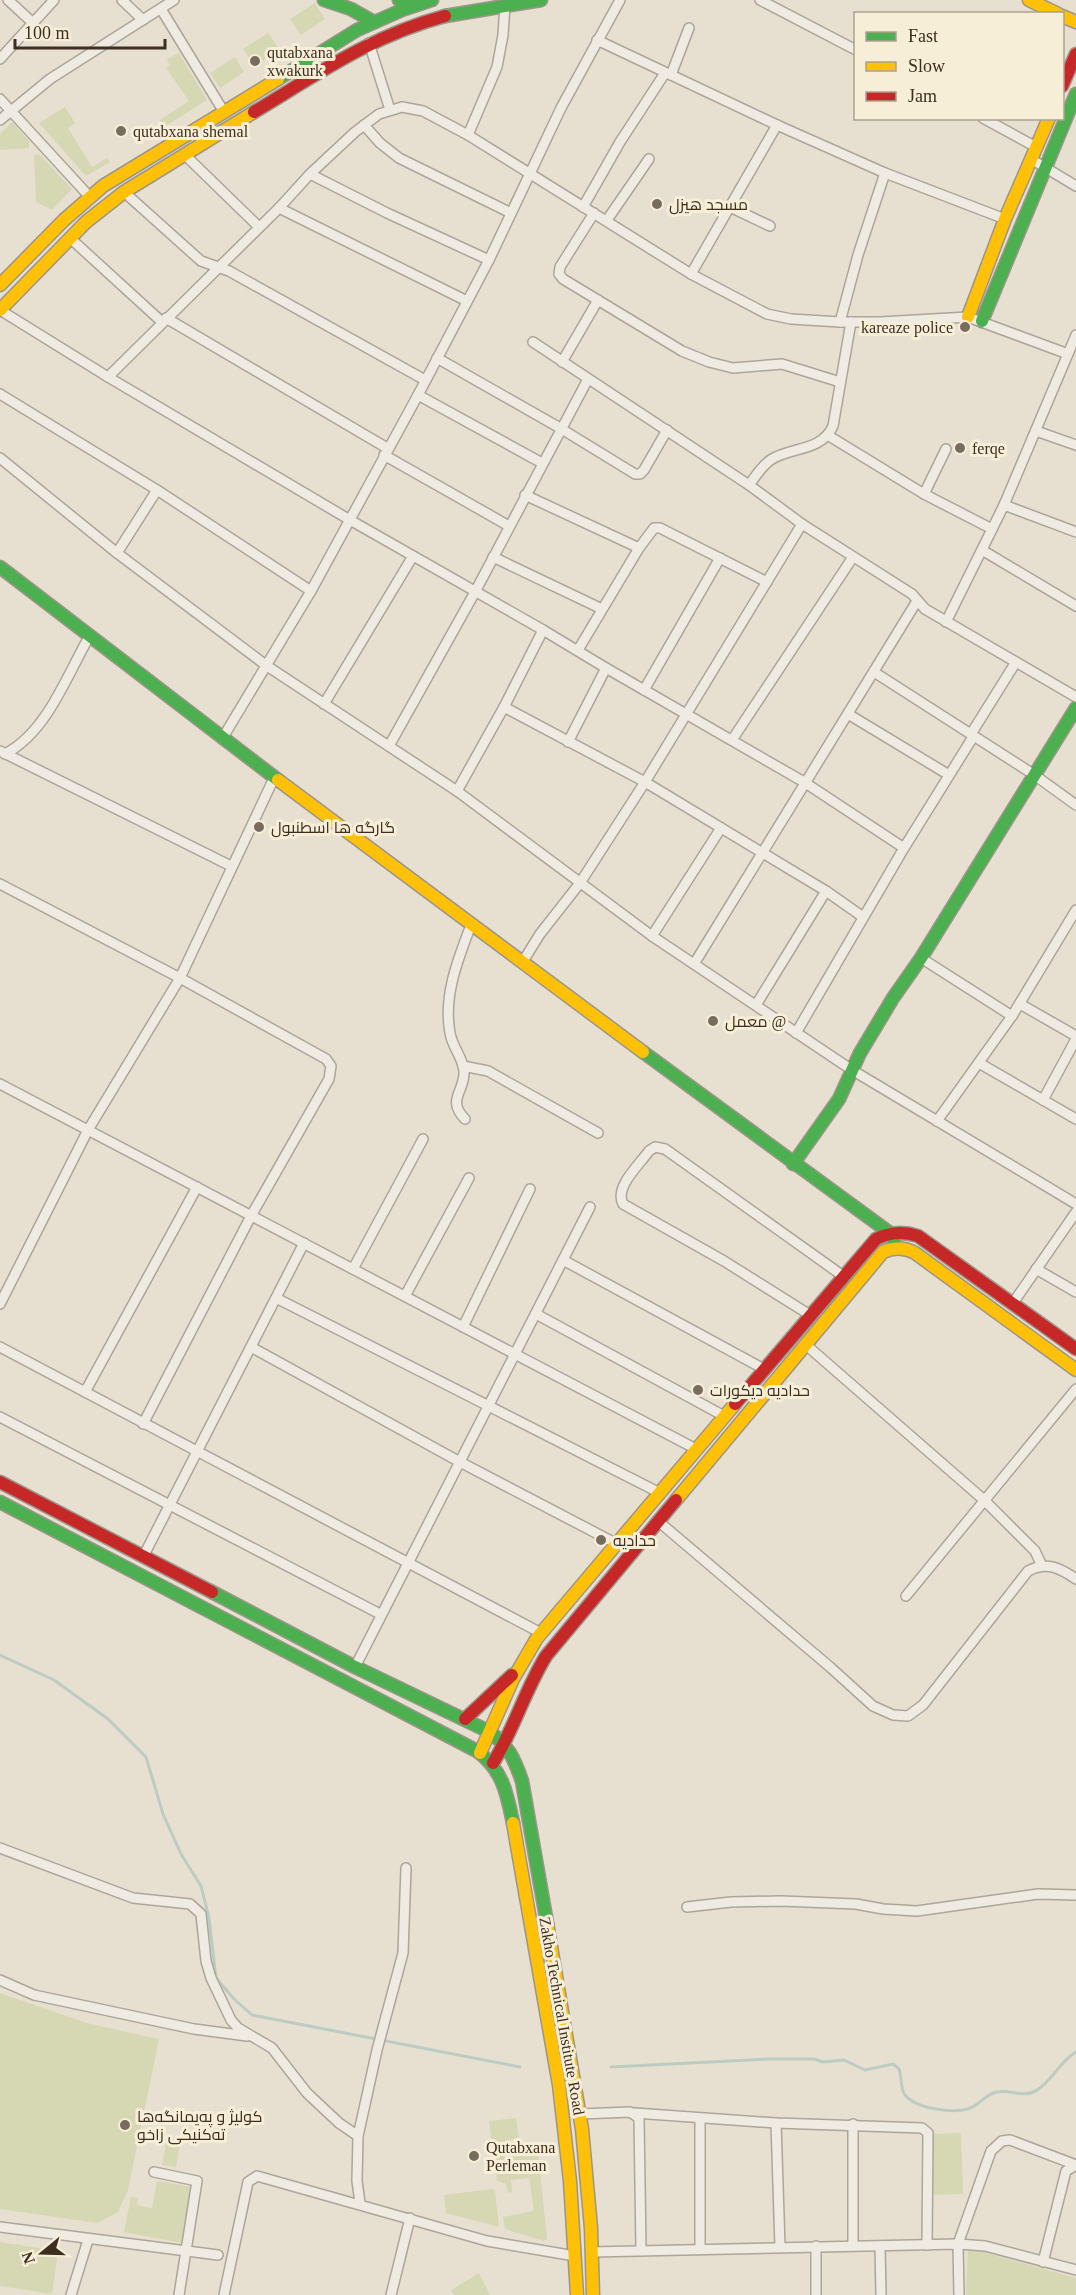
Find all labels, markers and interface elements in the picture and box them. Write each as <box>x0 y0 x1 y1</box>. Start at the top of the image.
scale bar <box>15 12 165 50</box>
legend <box>854 12 1064 120</box>
text: 100 m <box>24 23 70 43</box>
text: Fast <box>908 26 938 46</box>
place label: qutabxana xwakurk <box>267 44 333 79</box>
marker: qutabxana xwakurk <box>248 54 262 68</box>
text: Slow <box>908 56 945 76</box>
text: Jam <box>908 86 937 106</box>
place label: qutabxana shemal <box>133 123 249 141</box>
marker: qutabxana shemal <box>114 124 128 138</box>
place label: مسجد هيزل <box>669 196 748 215</box>
marker: مسجد هيزل <box>650 197 664 211</box>
place label: kareaze police <box>861 319 953 337</box>
marker: kareaze police <box>958 320 972 334</box>
place label: ferqe <box>972 440 1005 458</box>
marker: ferqe <box>953 441 967 455</box>
place label: گارگه ها اسطنبول <box>271 819 395 838</box>
marker: گارگه ها اسطنبول <box>252 820 266 834</box>
place label: معمل @ <box>725 1013 786 1032</box>
marker: معمل @ <box>706 1014 720 1028</box>
place label: حداديه ديكورات <box>710 1382 810 1400</box>
marker: حداديه ديكورات <box>691 1383 705 1397</box>
place label: حداديه <box>613 1532 656 1550</box>
marker: حداديه <box>594 1533 608 1547</box>
street label: Zakho Technical Institute Road <box>536 1916 588 2116</box>
place label: كوليژ و په‌يمانگه‌ها ته‌كنيكى زاخو <box>137 2108 263 2145</box>
marker: كوليژ و په‌يمانگه‌ها ته‌كنيكى زاخو <box>118 2118 132 2132</box>
place label: Qutabxana Perleman <box>486 2139 555 2174</box>
marker: Qutabxana Perleman <box>467 2149 481 2163</box>
north arrow <box>12 2223 72 2283</box>
text: N <box>18 2249 38 2266</box>

